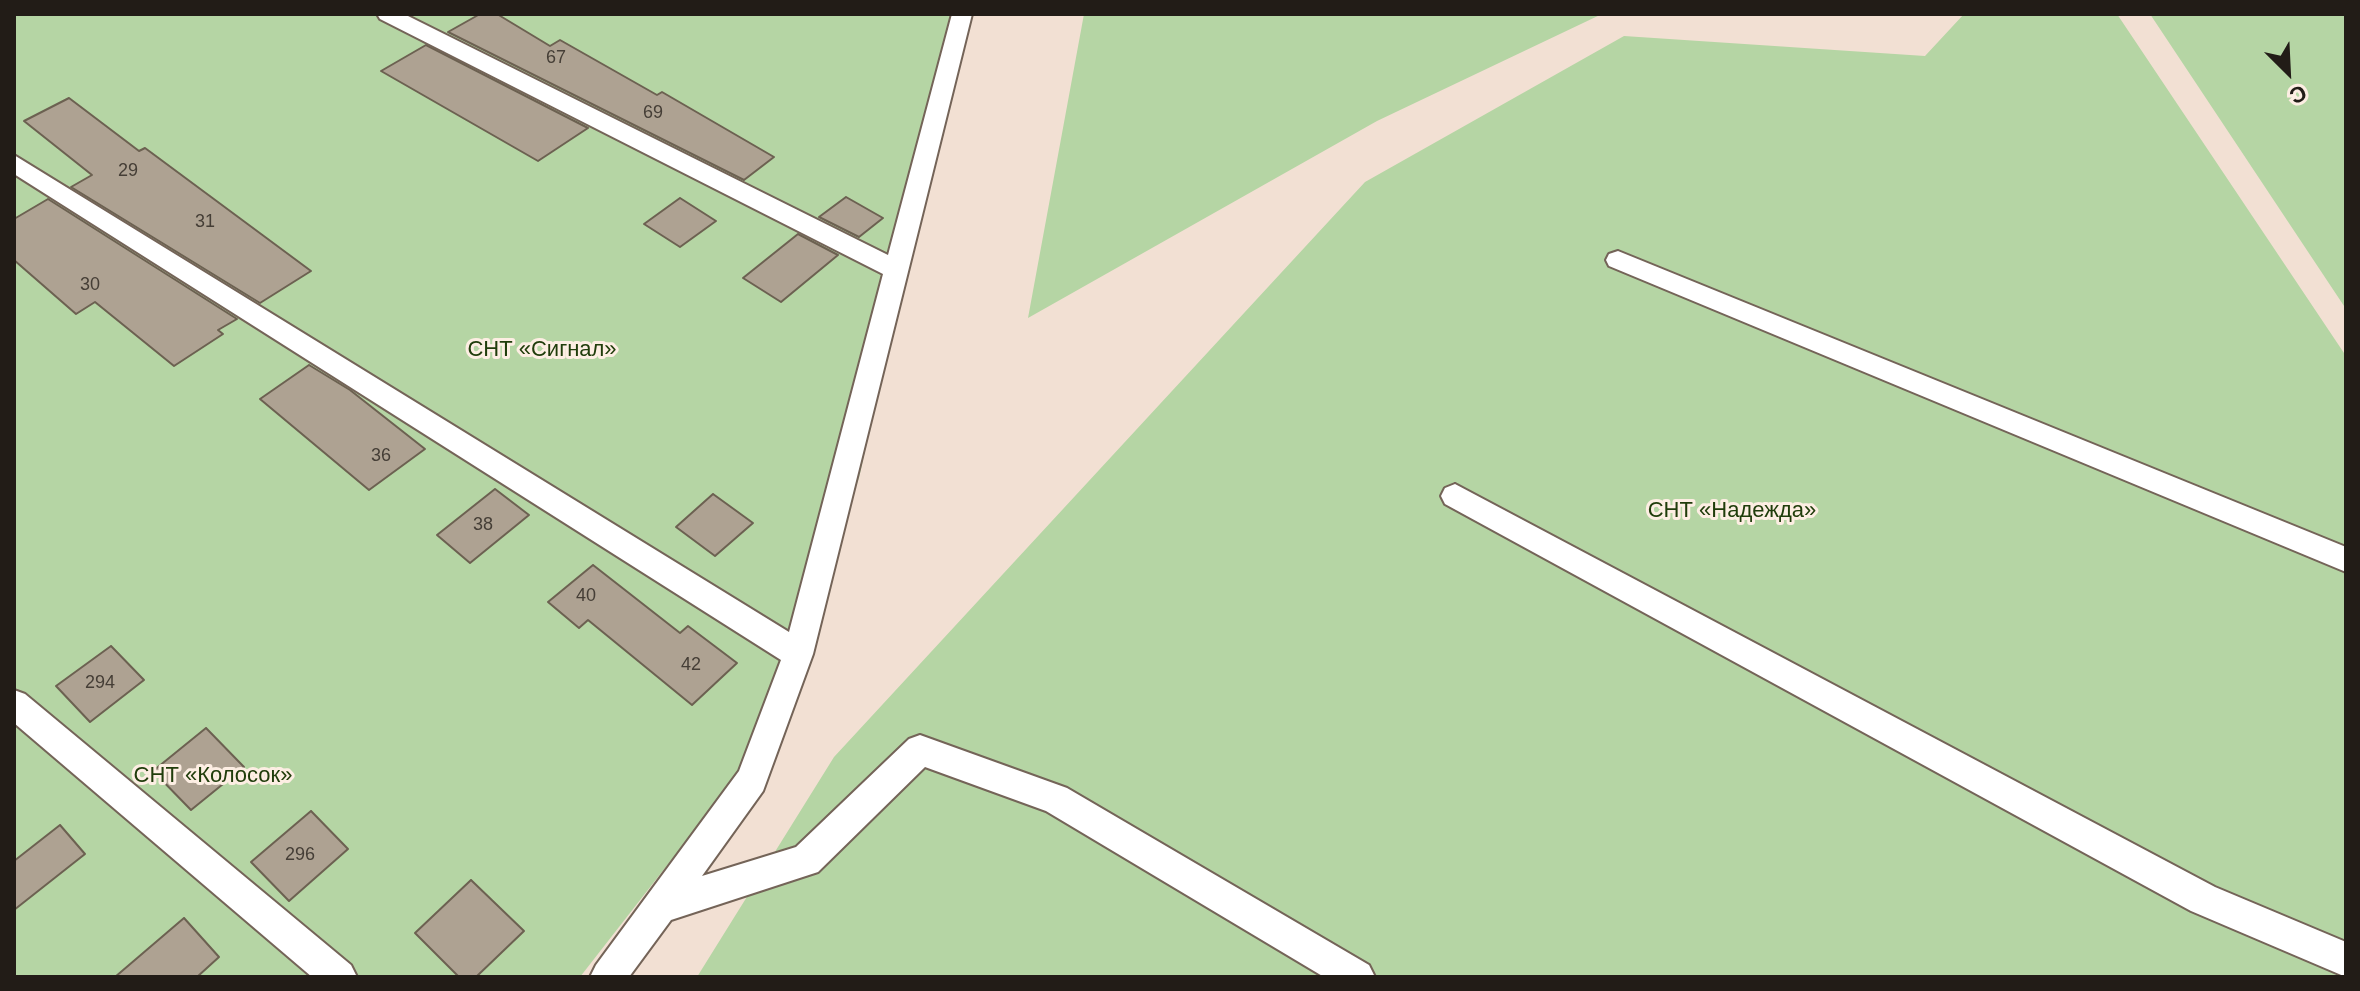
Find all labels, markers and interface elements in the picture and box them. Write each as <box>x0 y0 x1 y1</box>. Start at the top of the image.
north arrow <box>2248 32 2328 112</box>
house number: 67 <box>546 47 566 69</box>
text: С <box>2286 80 2310 109</box>
house number: 69 <box>643 102 663 124</box>
house number: 29 <box>118 160 138 182</box>
house number: 31 <box>195 211 215 233</box>
house number: 30 <box>80 274 100 296</box>
park label: СНТ «Сигнал» <box>467 337 617 363</box>
house number: 36 <box>371 445 391 467</box>
park label: СНТ «Надежда» <box>1648 498 1816 524</box>
house number: 38 <box>473 514 493 536</box>
house number: 40 <box>576 585 596 607</box>
house number: 42 <box>681 654 701 676</box>
house number: 294 <box>85 672 115 694</box>
park label: СНТ «Колосок» <box>134 763 292 789</box>
house number: 296 <box>285 844 315 866</box>

